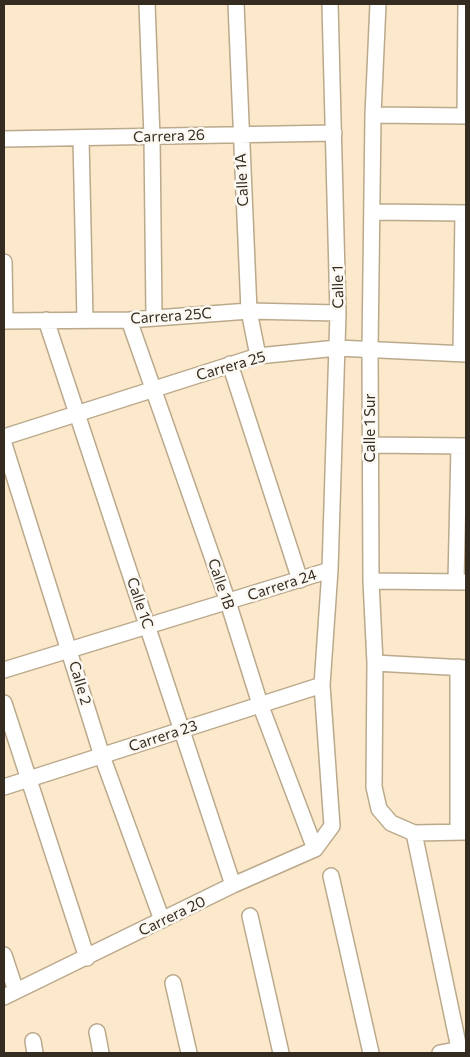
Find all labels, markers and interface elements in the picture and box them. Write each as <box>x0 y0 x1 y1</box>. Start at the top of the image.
street label: Carrera 26 <box>133 126 205 146</box>
street label: Calle 1A <box>232 153 252 207</box>
street label: Calle 1 <box>329 265 347 309</box>
street label: Carrera 25C <box>130 304 212 328</box>
street label: Carrera 25 <box>194 348 268 384</box>
street label: Calle 1 Sur <box>361 394 379 462</box>
street label: Calle 1B <box>204 556 238 612</box>
street label: Carrera 24 <box>245 565 319 605</box>
street label: Calle 1C <box>123 575 157 631</box>
street label: Calle 2 <box>65 659 95 707</box>
street label: Carrera 23 <box>126 716 200 756</box>
street label: Carrera 20 <box>136 892 208 940</box>

